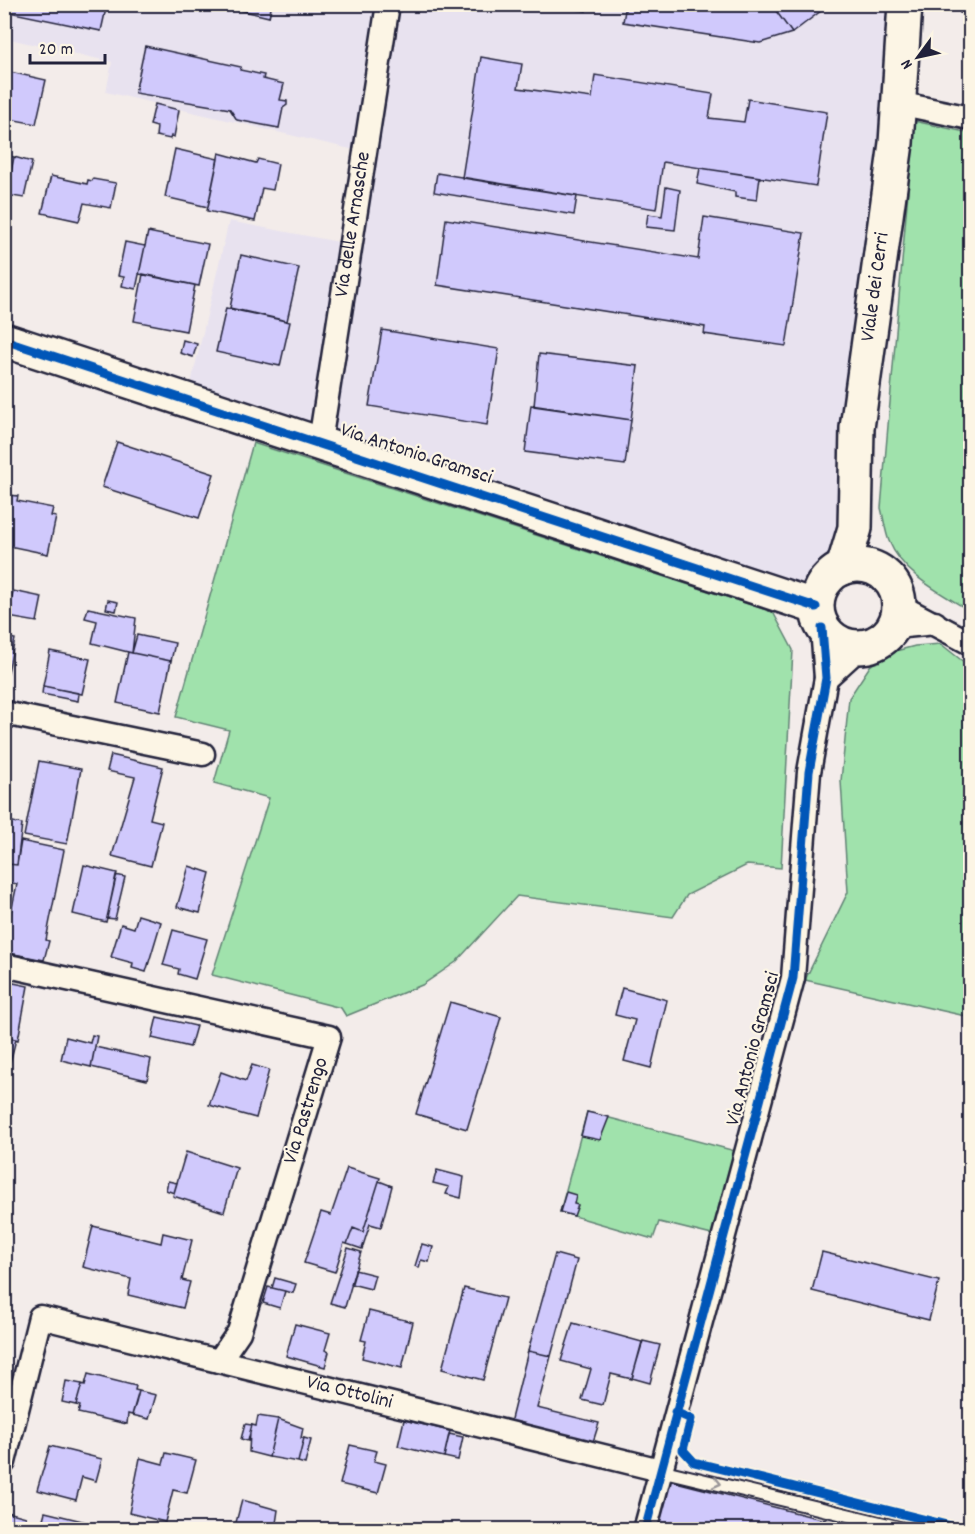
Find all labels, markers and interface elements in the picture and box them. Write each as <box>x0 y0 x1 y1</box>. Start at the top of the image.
scale bar <box>30 27 105 65</box>
north arrow <box>888 27 948 87</box>
text: 20 m <box>39 38 73 63</box>
text: N <box>896 54 919 73</box>
street label: Via delle Arnasche <box>328 150 380 299</box>
street label: Viale dei Cerri <box>854 231 899 343</box>
street label: Via Antonio Gramsci <box>336 416 496 494</box>
street label: Via Antonio Gramsci <box>719 968 789 1129</box>
street label: Via Pastrengo <box>277 1054 337 1168</box>
street label: Via Ottolini <box>303 1368 396 1418</box>
one-way arrow <box>711 1476 721 1489</box>

